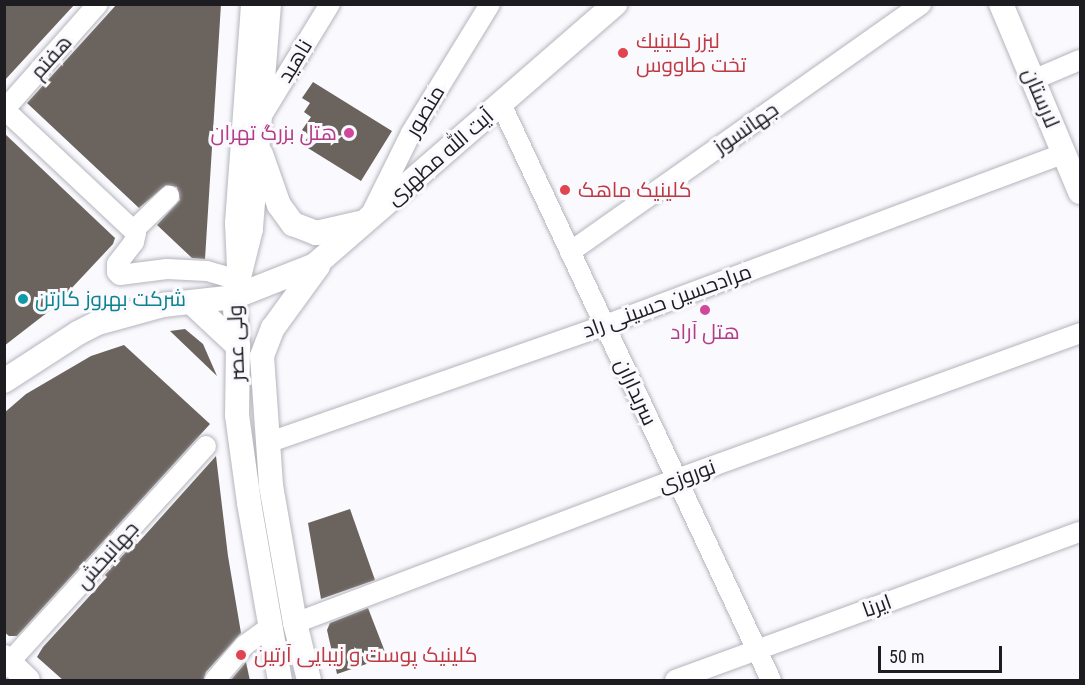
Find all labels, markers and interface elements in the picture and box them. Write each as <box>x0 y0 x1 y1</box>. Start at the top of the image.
place label: ليزر كلينيك تخت طاووس <box>636 28 746 78</box>
street label: هفتم <box>25 30 77 84</box>
street label: ناهید <box>272 35 318 87</box>
marker: ليزر كلينيك تخت طاووس <box>614 44 632 62</box>
street label: لارستان <box>1017 64 1065 132</box>
street label: منصور <box>400 81 450 141</box>
street label: جهانسوز <box>709 97 783 159</box>
street label: آیت الله مطهری <box>381 104 499 210</box>
place label: هتل بزرگ تهران <box>210 120 337 146</box>
marker: هتل بزرگ تهران <box>342 126 356 140</box>
place label: کلینیک ماهک <box>578 177 692 203</box>
marker: کلینیک ماهک <box>556 181 574 199</box>
street label: مرادحسین حسینی راد <box>579 259 755 343</box>
place label: شرکت بهروز کارتن <box>35 286 186 312</box>
marker: شرکت بهروز کارتن <box>16 292 30 306</box>
marker: هتل آراد <box>698 303 712 317</box>
street label: ولی عصر <box>222 304 250 382</box>
place label: هتل آراد <box>670 319 740 345</box>
street label: سربداران <box>610 355 662 429</box>
street label: نوروزی <box>655 454 719 498</box>
street label: جهانبخش <box>70 516 144 594</box>
street label: ايرنا <box>859 589 895 623</box>
scale bar <box>881 634 1006 672</box>
place label: کلینیک پوست و زیبایی آرتین <box>254 642 478 668</box>
marker: کلینیک پوست و زیبایی آرتین <box>232 646 250 664</box>
text: 50 m <box>889 646 924 667</box>

